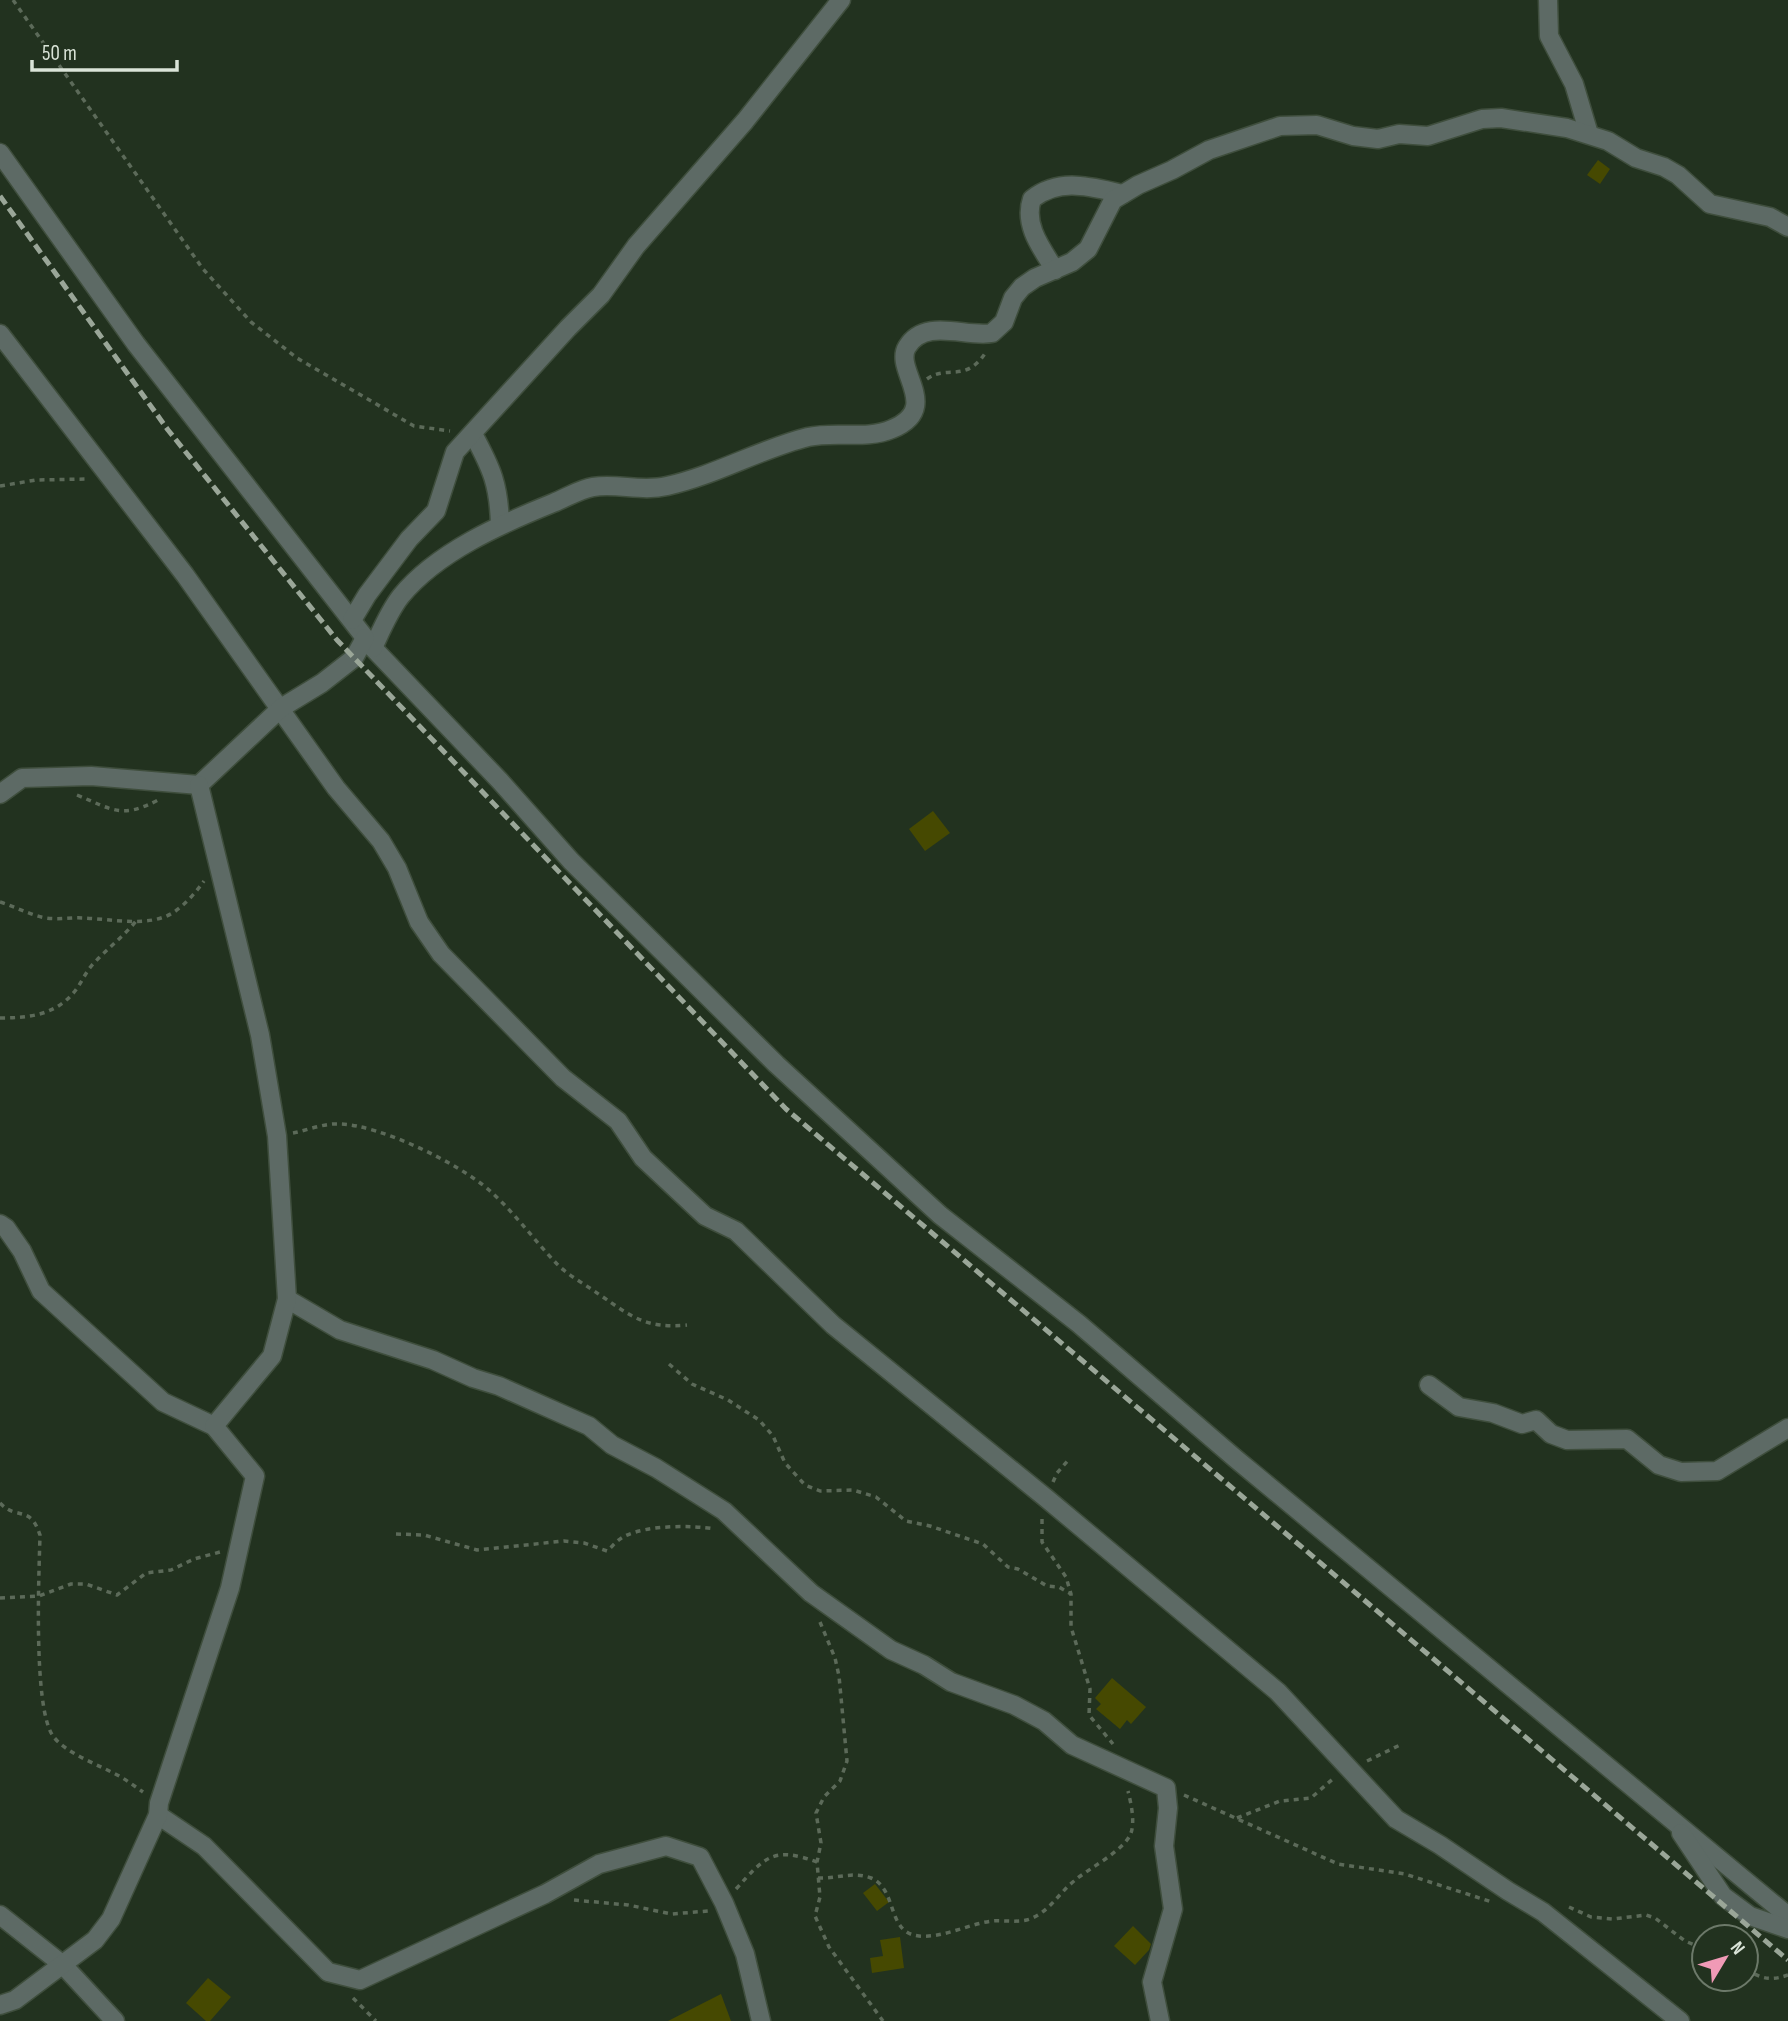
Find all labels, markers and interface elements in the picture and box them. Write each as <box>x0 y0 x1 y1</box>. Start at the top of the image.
scale bar <box>32 28 177 72</box>
text: 50 m <box>42 41 77 66</box>
north arrow <box>1690 1923 1760 1993</box>
text: N <box>1725 1937 1749 1960</box>

